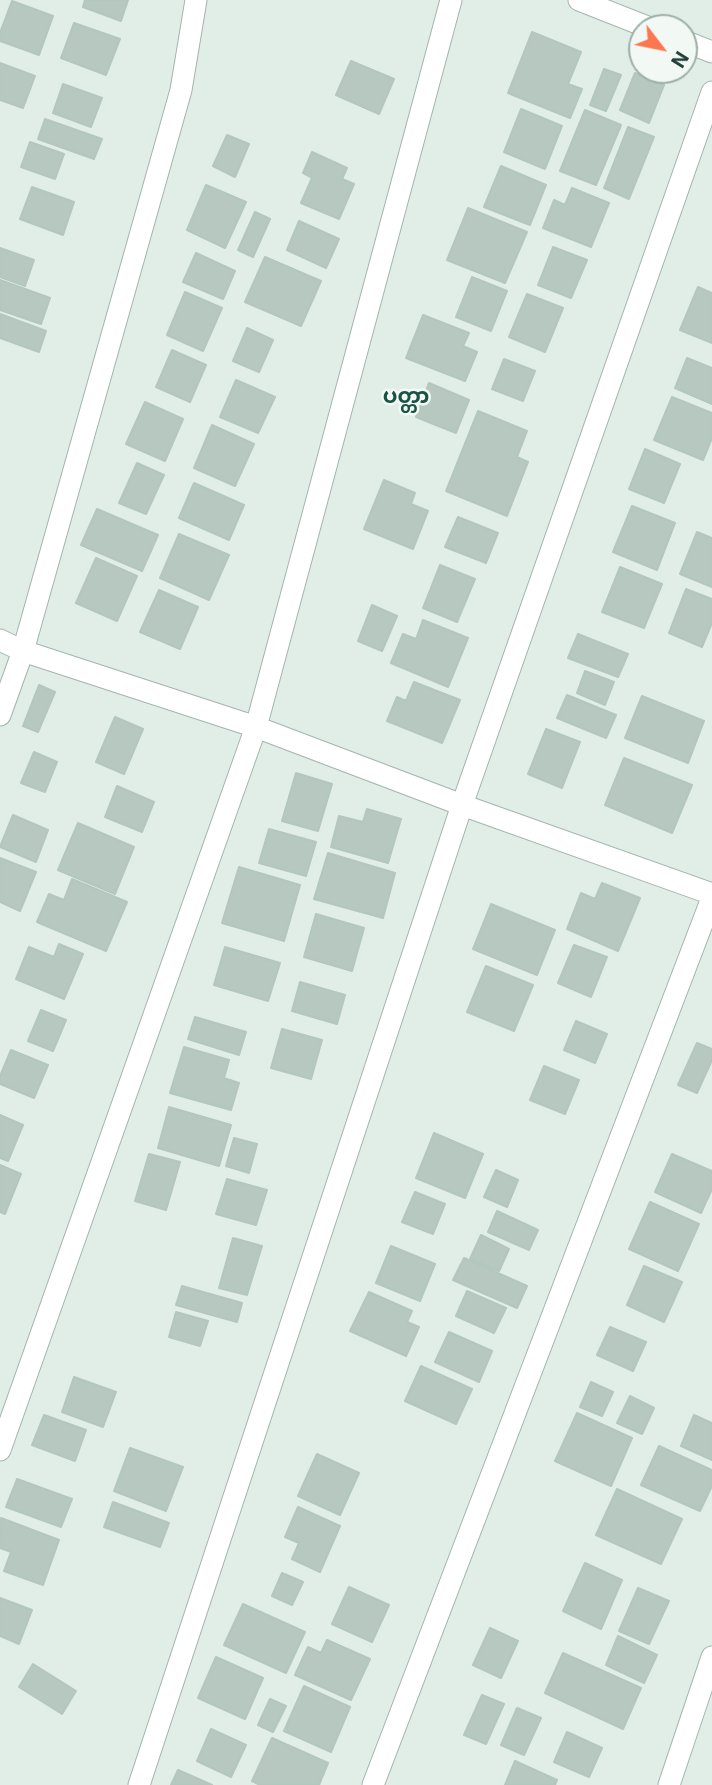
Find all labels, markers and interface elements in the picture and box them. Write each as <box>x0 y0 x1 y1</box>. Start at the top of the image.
north arrow <box>628 14 698 84</box>
text: N <box>666 47 693 72</box>
district label: ပတ္တာ <box>383 384 429 410</box>

